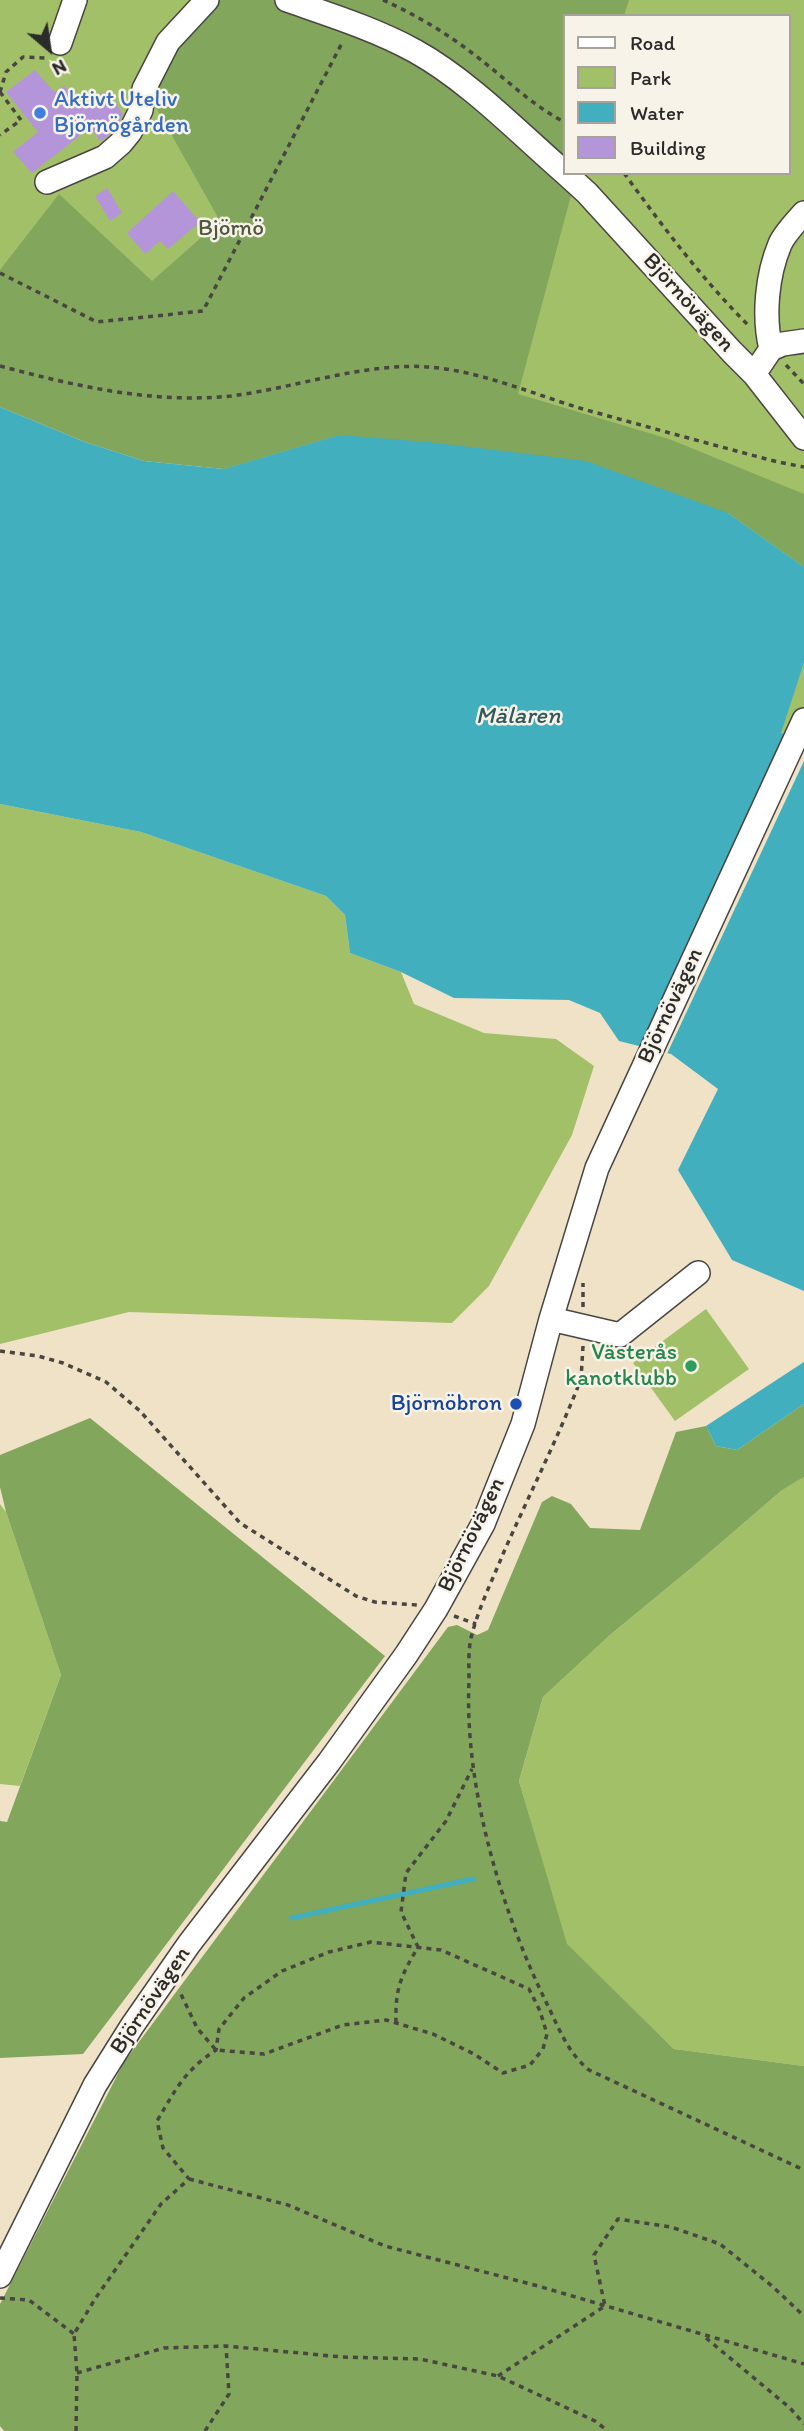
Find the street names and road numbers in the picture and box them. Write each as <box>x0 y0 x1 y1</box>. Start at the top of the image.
street label: Björnövägen <box>636 248 740 358</box>
street label: Björnövägen <box>632 944 710 1068</box>
street label: Björnövägen <box>432 1473 512 1597</box>
street label: Björnövägen <box>105 1942 197 2060</box>

